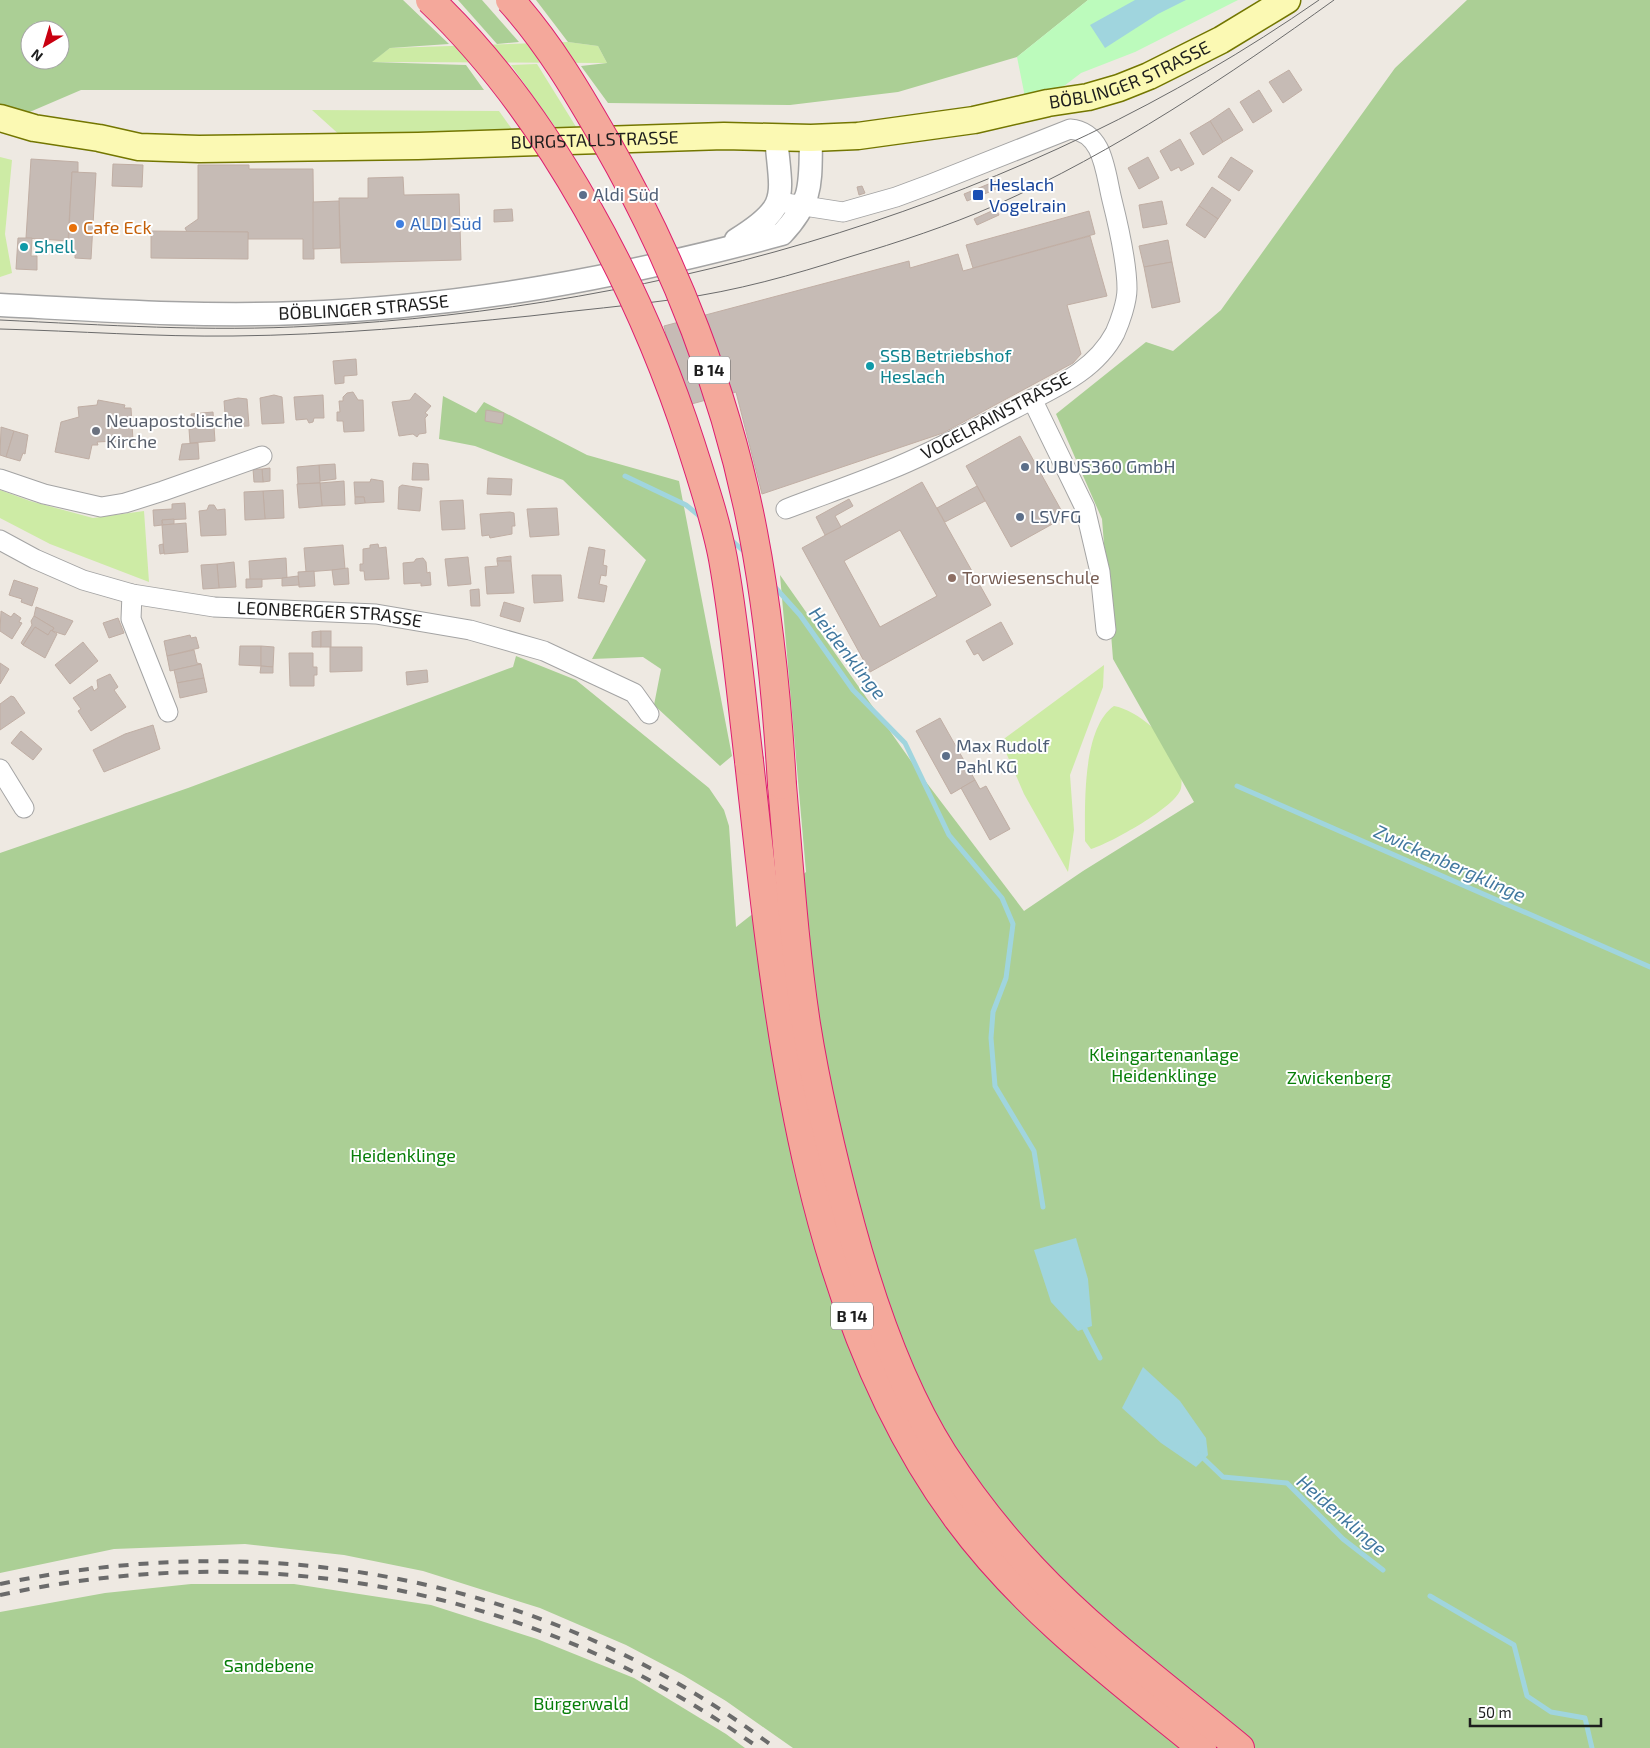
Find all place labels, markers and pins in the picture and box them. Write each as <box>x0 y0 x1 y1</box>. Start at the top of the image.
place label: Heslach Vogelrain <box>989 173 1067 216</box>
place label: Aldi Süd <box>593 183 659 205</box>
marker: Heslach Vogelrain <box>971 188 985 202</box>
marker: Aldi Süd <box>577 189 589 201</box>
place label: ALDI Süd <box>410 212 482 234</box>
place label: Cafe Eck <box>83 216 152 238</box>
marker: ALDI Süd <box>394 218 406 230</box>
marker: Cafe Eck <box>67 222 79 234</box>
place label: Shell <box>34 235 76 257</box>
marker: Shell <box>18 241 30 253</box>
place label: SSB Betriebshof Heslach <box>880 344 1012 387</box>
marker: SSB Betriebshof Heslach <box>864 360 876 372</box>
place label: Neuapostolische Kirche <box>106 409 243 452</box>
marker: Neuapostolische Kirche <box>90 425 102 437</box>
place label: KUBUS360 GmbH <box>1035 455 1175 477</box>
marker: KUBUS360 GmbH <box>1019 461 1031 473</box>
place label: LSVFG <box>1030 505 1081 527</box>
marker: LSVFG <box>1014 511 1026 523</box>
place label: Torwiesenschule <box>962 566 1100 588</box>
marker: Torwiesenschule <box>946 572 958 584</box>
place label: Max Rudolf Pahl KG <box>956 734 1050 777</box>
marker: Max Rudolf Pahl KG <box>940 750 952 762</box>

